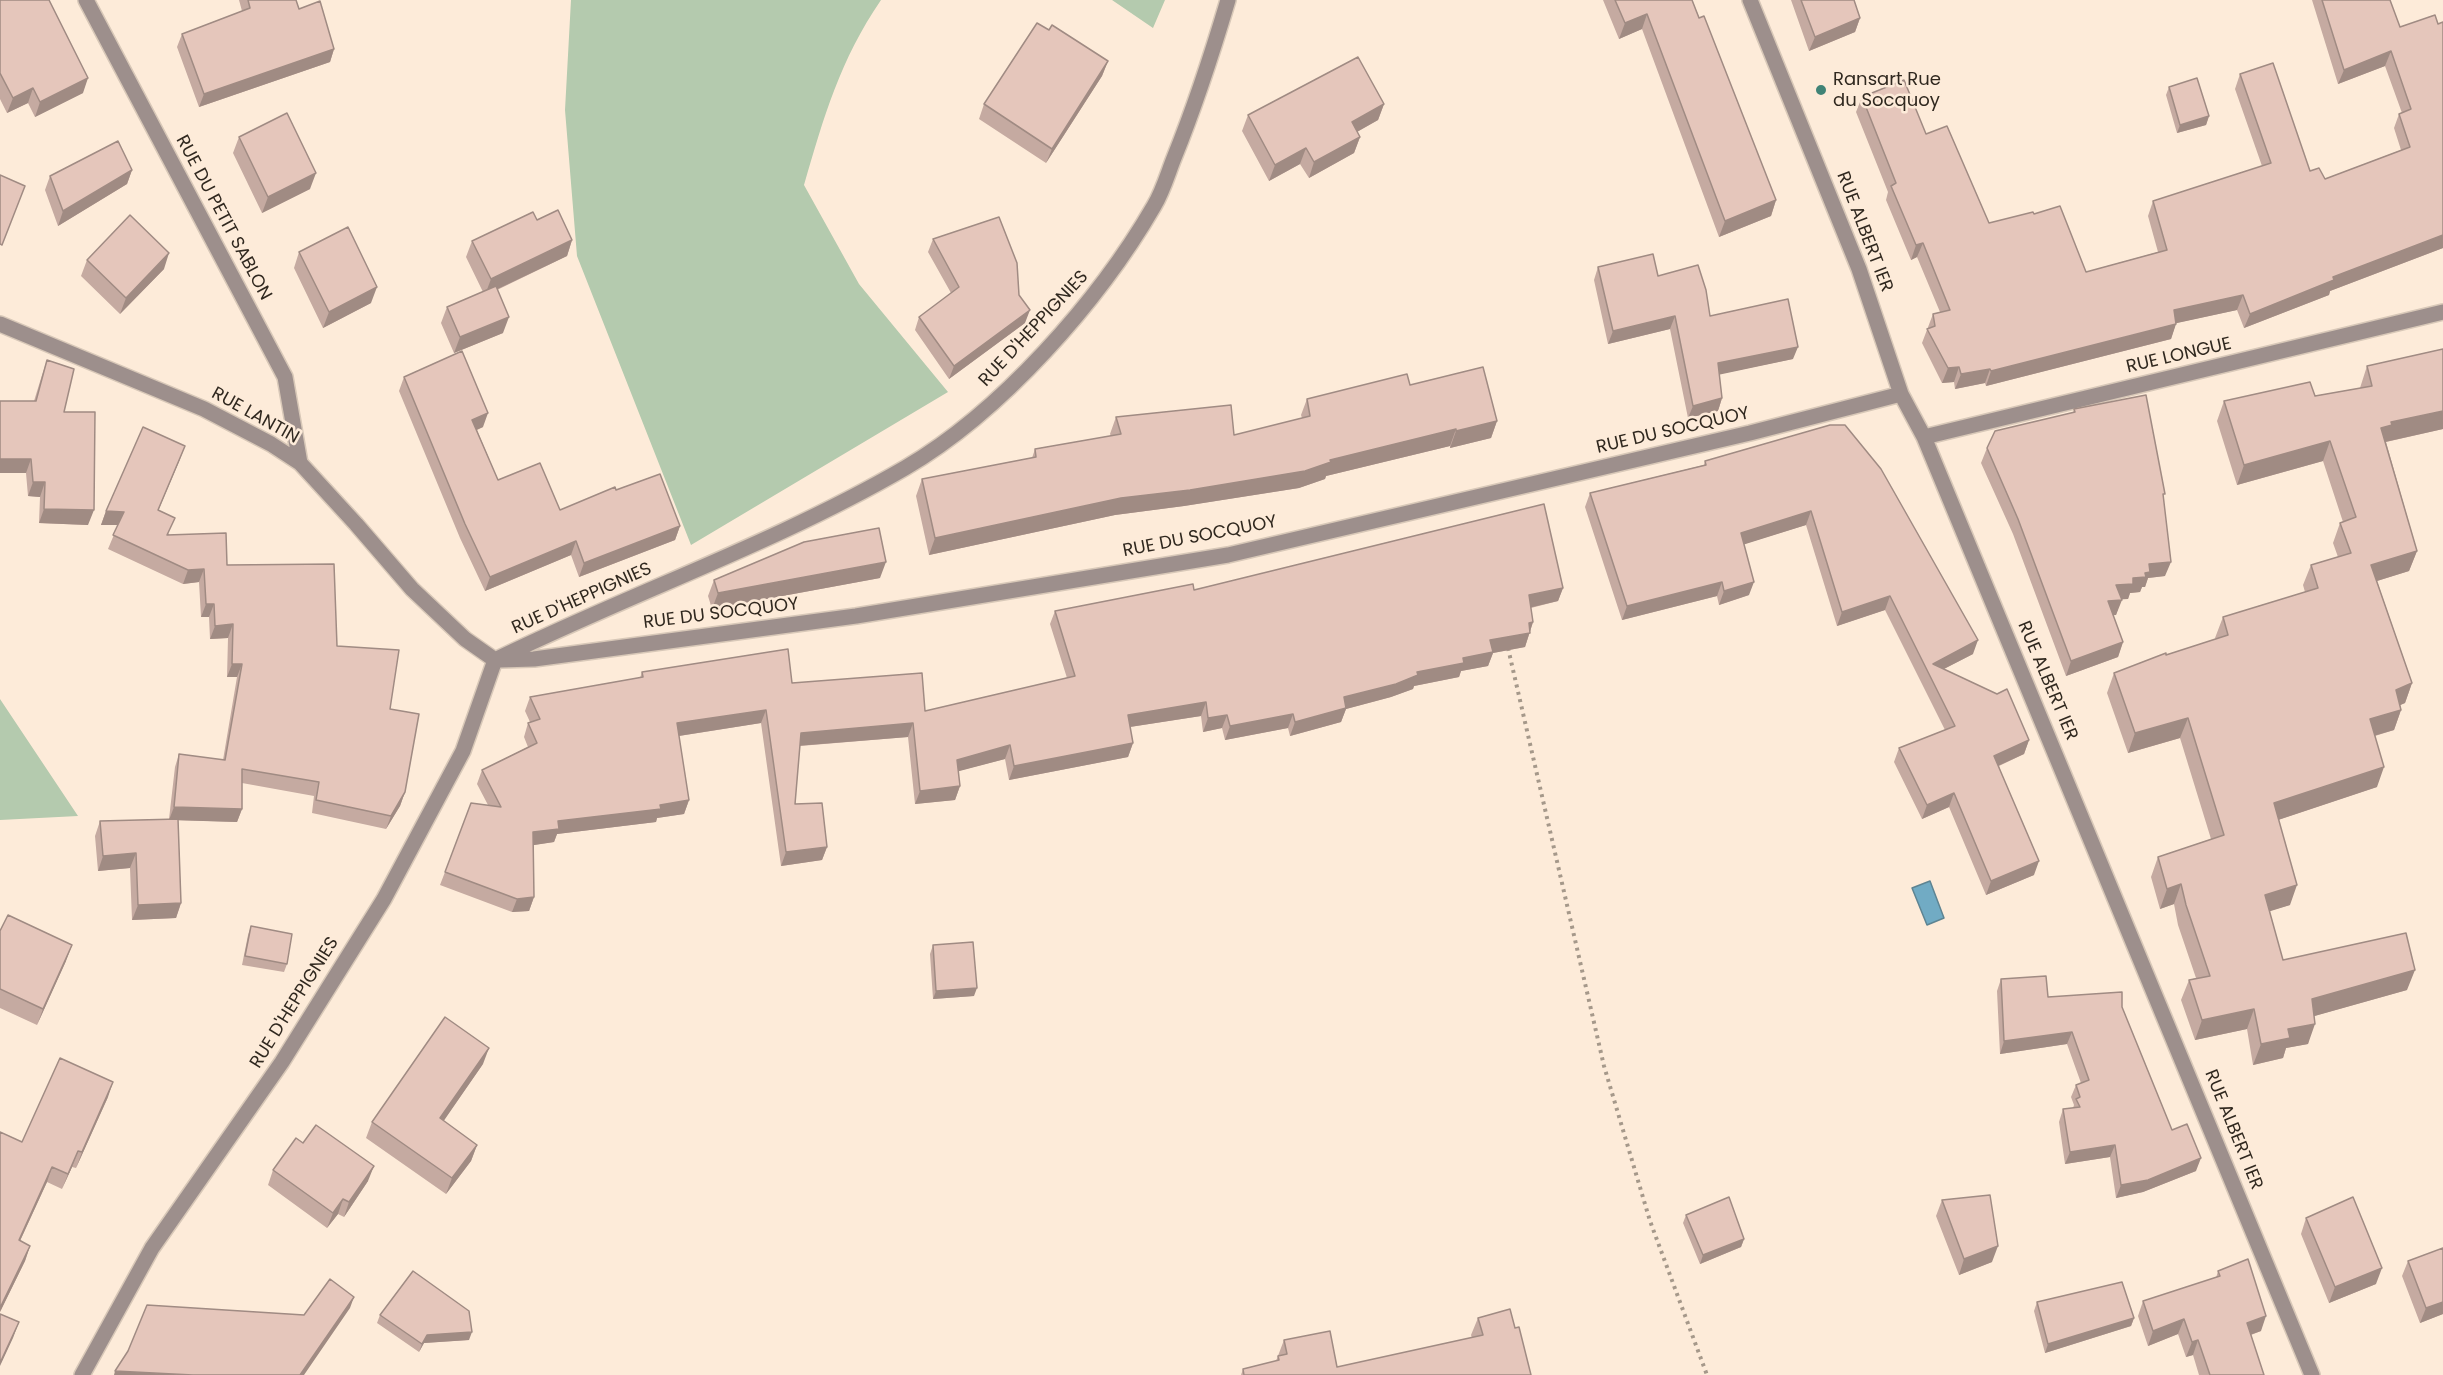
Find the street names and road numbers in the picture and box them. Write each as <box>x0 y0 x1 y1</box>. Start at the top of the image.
street label: RUE DU PETIT SABLON <box>170 132 276 304</box>
street label: RUE ALBERT IER <box>1831 169 1897 295</box>
street label: RUE D'HEPPIGNIES <box>975 267 1093 391</box>
street label: RUE LONGUE <box>2124 333 2234 379</box>
street label: RUE LANTIN <box>208 383 302 449</box>
street label: RUE DU SOCQUOY <box>1594 403 1752 459</box>
street label: RUE DU SOCQUOY <box>1121 511 1279 563</box>
street label: RUE D'HEPPIGNIES <box>509 559 655 639</box>
street label: RUE DU SOCQUOY <box>642 594 800 634</box>
street label: RUE ALBERT IER <box>2012 618 2082 744</box>
street label: RUE D'HEPPIGNIES <box>246 933 344 1073</box>
street label: RUE ALBERT IER <box>2199 1067 2267 1193</box>

